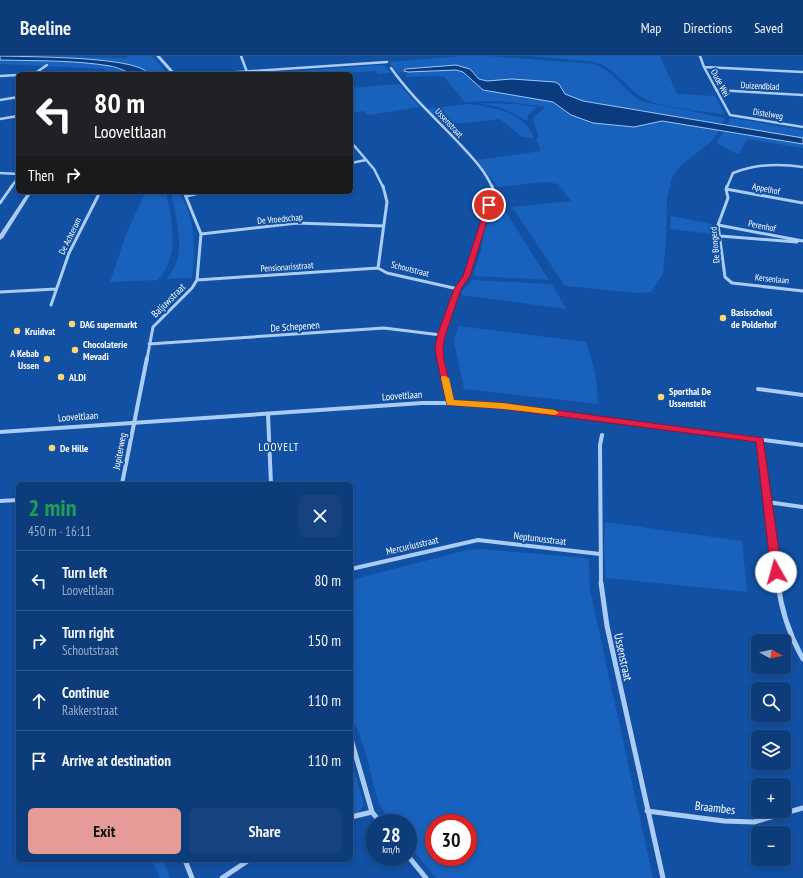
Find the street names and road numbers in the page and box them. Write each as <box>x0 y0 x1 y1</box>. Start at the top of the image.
street label: Oude Wei <box>709 67 732 98</box>
street label: Duizendblad <box>740 79 780 92</box>
street label: Ussenstraat <box>433 106 466 140</box>
street label: Distelweg <box>752 106 784 121</box>
street label: Appelhof <box>751 180 782 197</box>
street label: De Vroedschap <box>257 211 303 226</box>
street label: De Achterom <box>56 215 83 256</box>
street label: Perenhof <box>747 217 777 234</box>
street label: De Bongerd <box>707 226 722 264</box>
street label: Schoutstraat <box>390 258 431 279</box>
street label: Pensionarisstraat <box>260 259 314 274</box>
street label: Kersenlaan <box>754 271 790 286</box>
street label: Baljuwstraat <box>149 280 188 320</box>
street label: De Schepenen <box>270 318 320 335</box>
street label: Looveltlaan <box>382 388 422 403</box>
street label: Looveltlaan <box>58 409 98 424</box>
street label: Jupiterweg <box>109 432 129 471</box>
street label: Neptunusstraat <box>513 529 567 548</box>
street label: Mercuriusstraat <box>385 533 440 558</box>
street label: Ussenstraat <box>611 632 636 683</box>
street label: Braambes <box>694 798 736 817</box>

